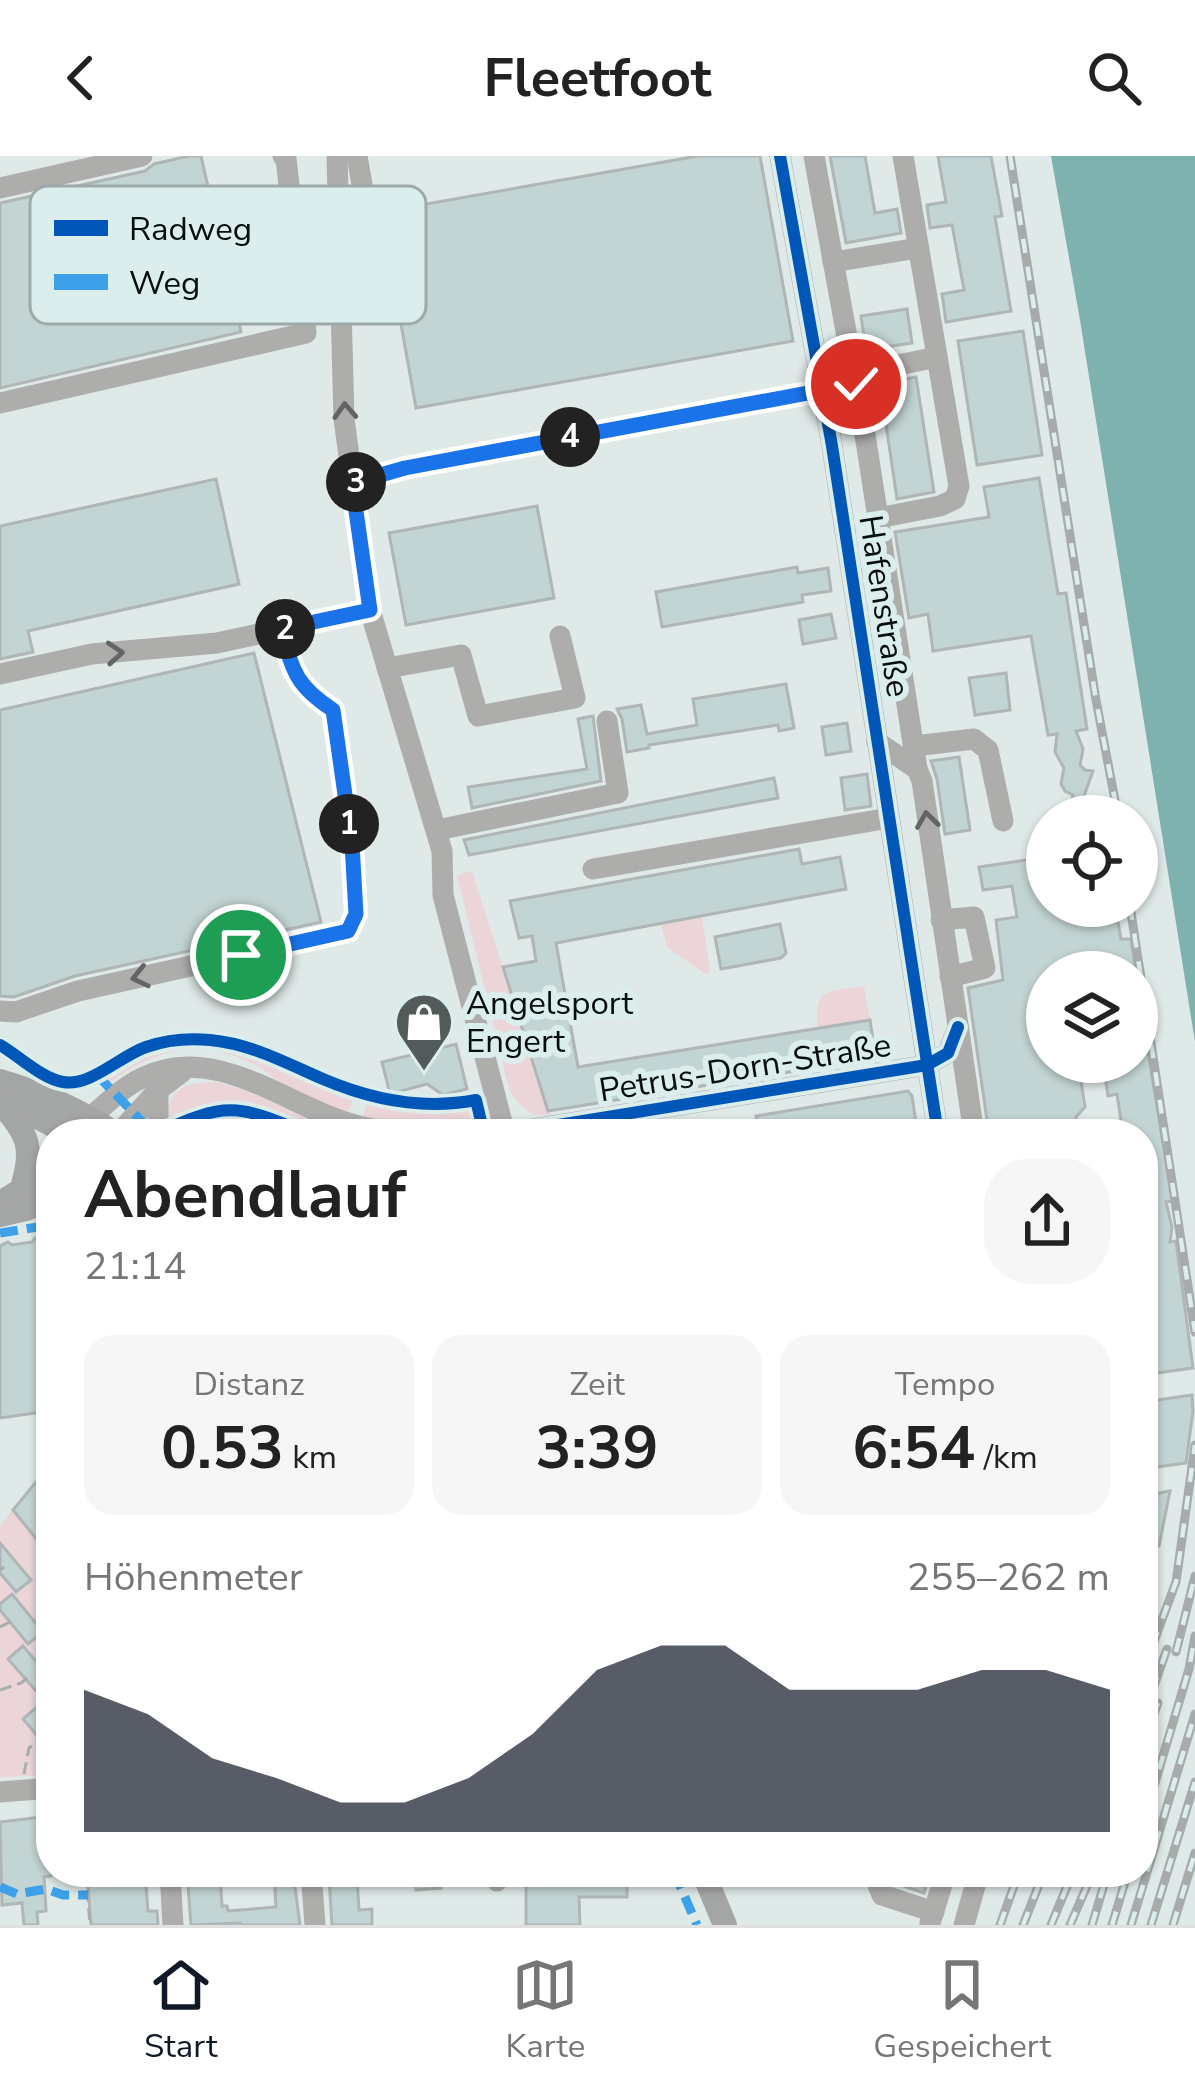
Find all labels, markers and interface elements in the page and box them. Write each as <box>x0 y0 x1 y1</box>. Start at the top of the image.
text: Fleetfoot <box>484 41 712 115</box>
icon: back <box>48 45 114 111</box>
icon: search <box>1081 45 1147 111</box>
legend <box>30 186 426 324</box>
text: Radweg <box>129 207 252 252</box>
text: Weg <box>129 261 200 306</box>
pin <box>805 333 907 435</box>
icon: check <box>823 351 889 417</box>
one-way arrow <box>332 401 358 420</box>
pin: 4 <box>540 407 600 467</box>
text: 4 <box>560 414 580 459</box>
pin: 3 <box>326 452 386 512</box>
text: 3 <box>346 459 366 504</box>
street label: Hafenstraße <box>847 512 921 700</box>
pin: 2 <box>255 599 315 659</box>
text: 2 <box>275 606 295 651</box>
one-way arrow <box>106 640 125 666</box>
pin: 1 <box>319 794 379 854</box>
map controls <box>1026 795 1158 1083</box>
button: locate <box>1026 795 1158 927</box>
text: 1 <box>339 801 359 846</box>
one-way arrow <box>915 810 941 830</box>
pin <box>190 904 292 1006</box>
icon: arrive <box>208 922 274 988</box>
button: layers <box>1026 951 1158 1083</box>
one-way arrow <box>131 964 151 989</box>
place label: Angelsport Engert <box>466 981 633 1064</box>
shop icon: Angelsport Engert <box>393 991 455 1073</box>
street label: Petrus-Dorn-Straße <box>596 1023 894 1113</box>
text: Abendlauf <box>84 1150 406 1240</box>
button: share <box>984 1158 1110 1284</box>
text: 21:14 <box>84 1240 187 1293</box>
text: Distanz <box>194 1362 304 1407</box>
text: Zeit <box>569 1362 625 1407</box>
text: Tempo <box>895 1362 995 1407</box>
text: 0.53 <box>161 1407 284 1489</box>
text: 3:39 <box>536 1407 658 1489</box>
text: 6:54 <box>852 1407 975 1489</box>
text: km <box>284 1435 337 1480</box>
text: /km <box>975 1435 1038 1480</box>
text: Höhenmeter <box>84 1551 303 1604</box>
text: 255–262 m <box>907 1551 1110 1604</box>
tab: Start <box>144 1952 218 2069</box>
tab: Karte <box>506 1952 585 2069</box>
tab: Gespeichert <box>873 1952 1051 2069</box>

